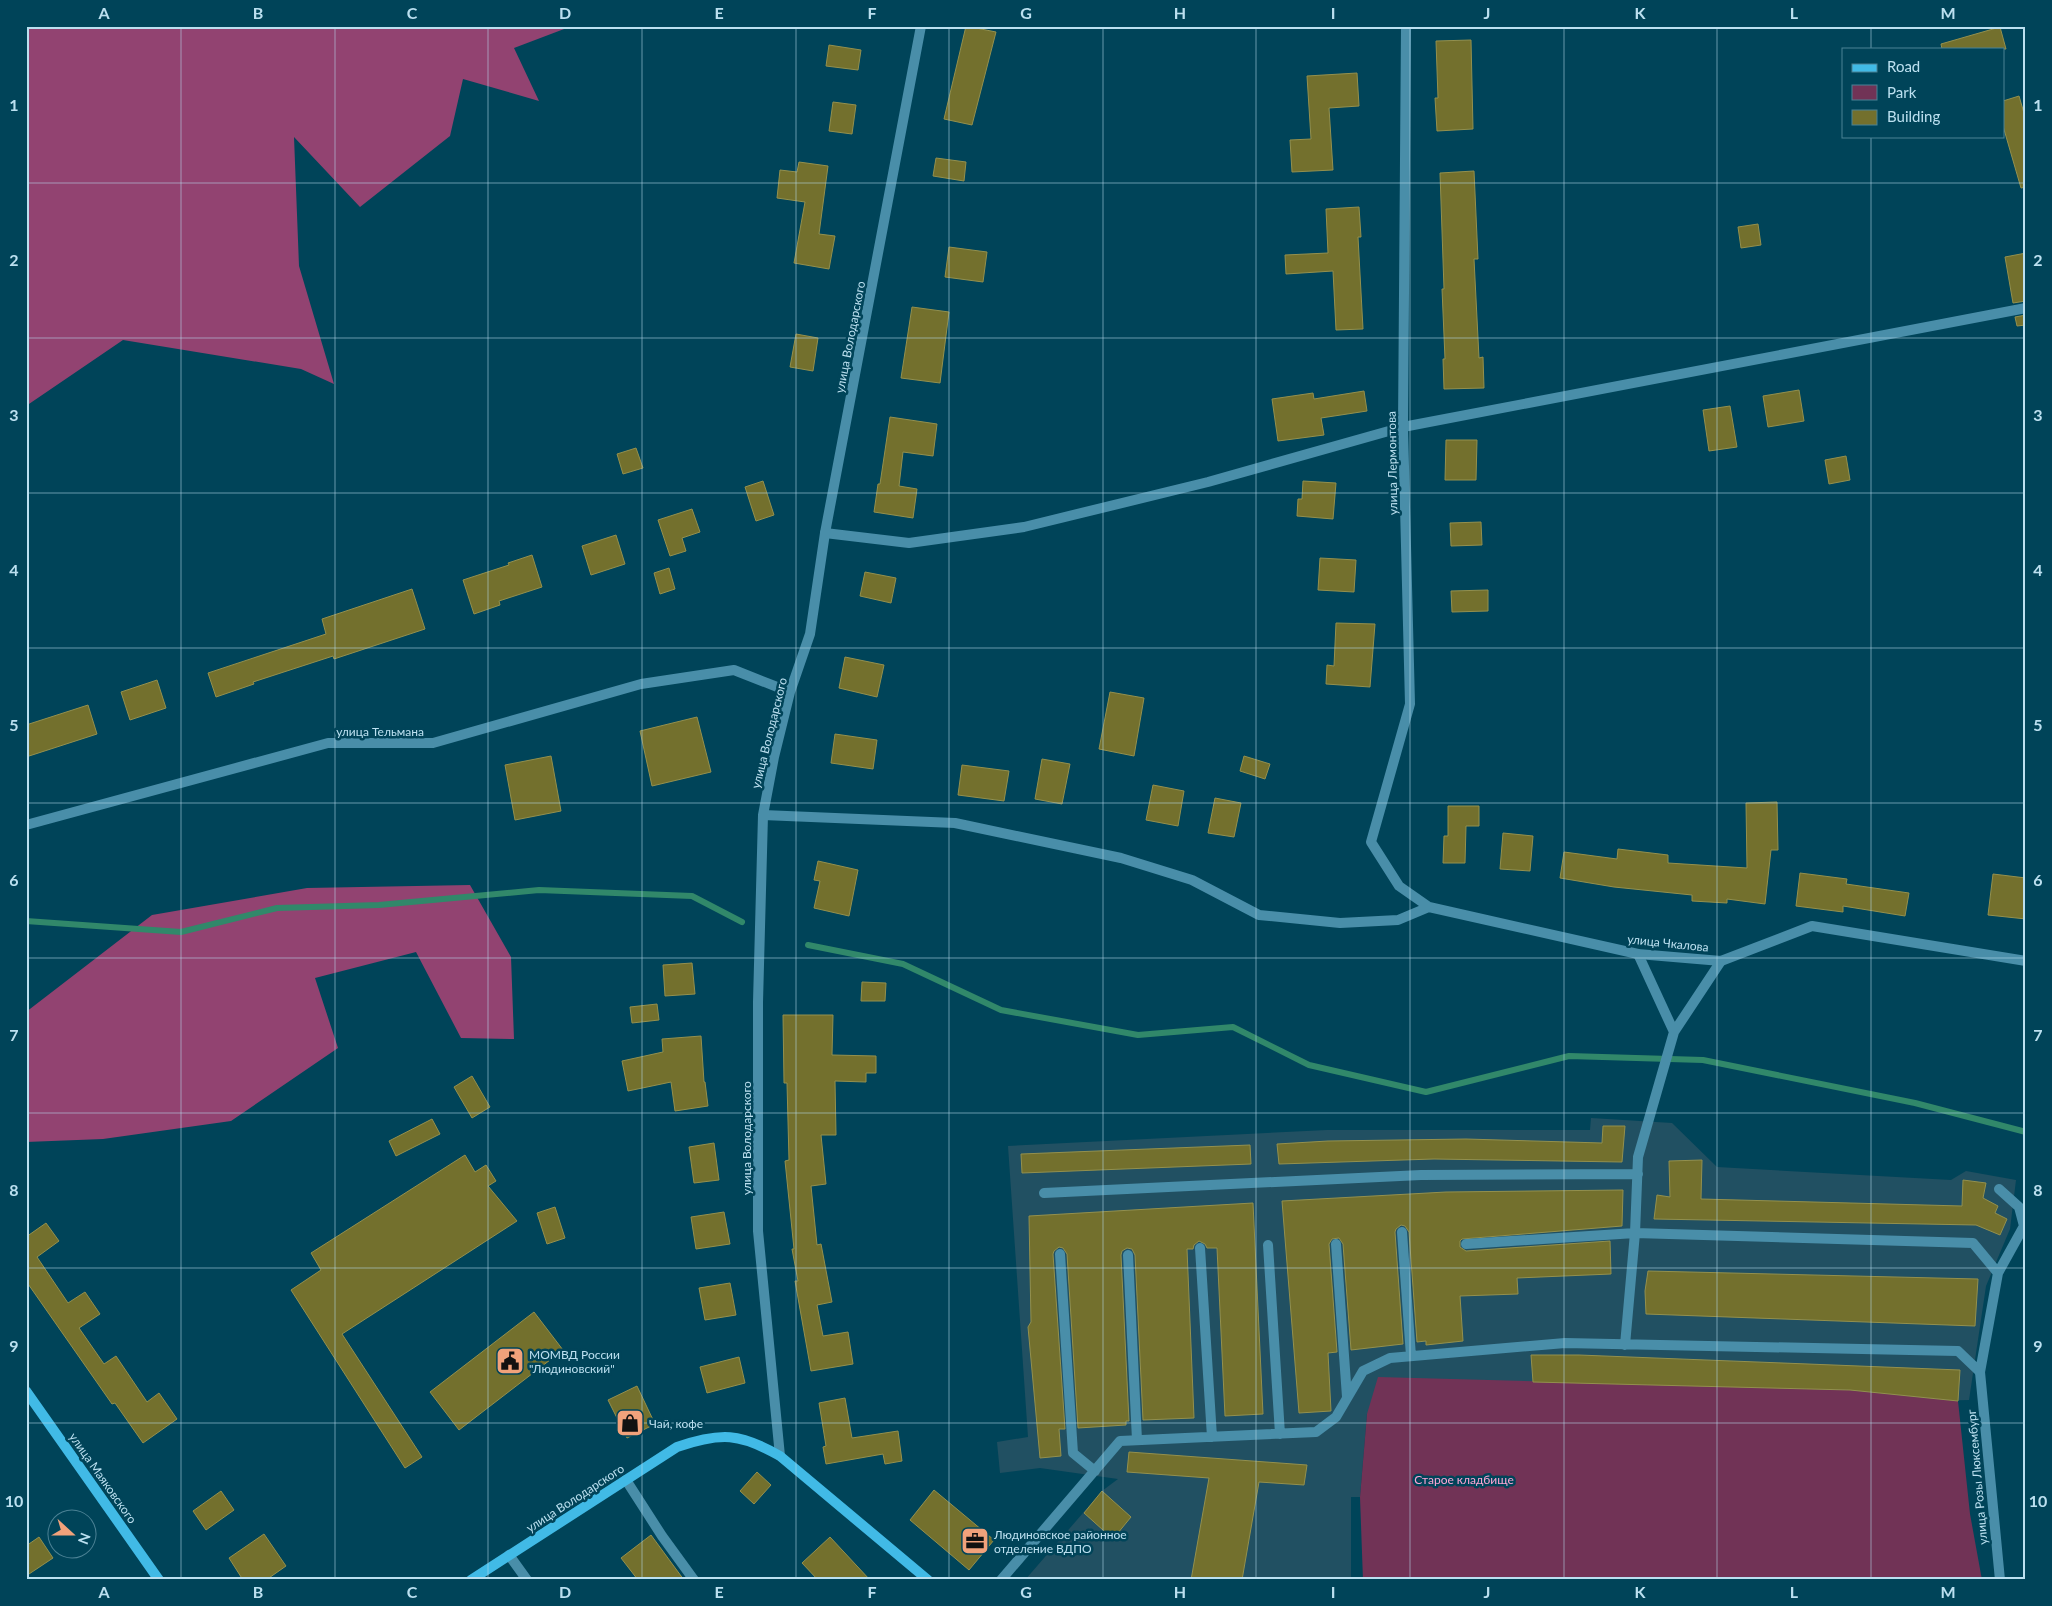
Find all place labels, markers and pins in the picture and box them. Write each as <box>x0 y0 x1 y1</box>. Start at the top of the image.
public building icon: МОМВД России "Людиновский" <box>495 1346 525 1376</box>
place label: МОМВД России "Людиновский" <box>529 1347 620 1376</box>
shop icon: Чай, кофе <box>615 1408 645 1438</box>
place label: Чай, кофе <box>649 1416 703 1431</box>
office icon: Людиновское районное отделение ВДПО <box>960 1526 990 1556</box>
place label: Людиновское районное отделение ВДПО <box>993 1527 1127 1556</box>

